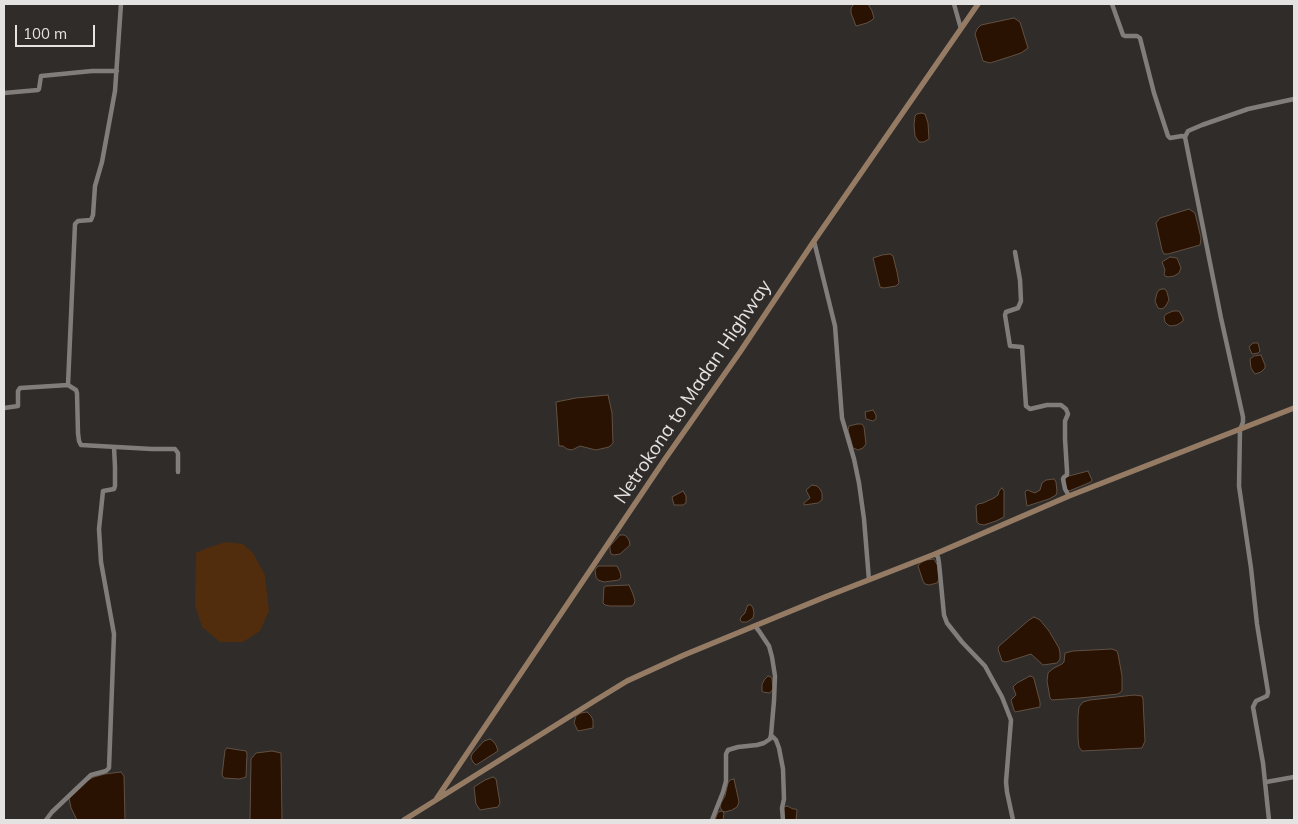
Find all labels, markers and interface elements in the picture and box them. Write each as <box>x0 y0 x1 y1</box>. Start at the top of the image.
scale bar <box>18 15 98 47</box>
text: 100 m <box>23 24 67 43</box>
street label: Netrokona to Madan Highway <box>609 276 777 508</box>

